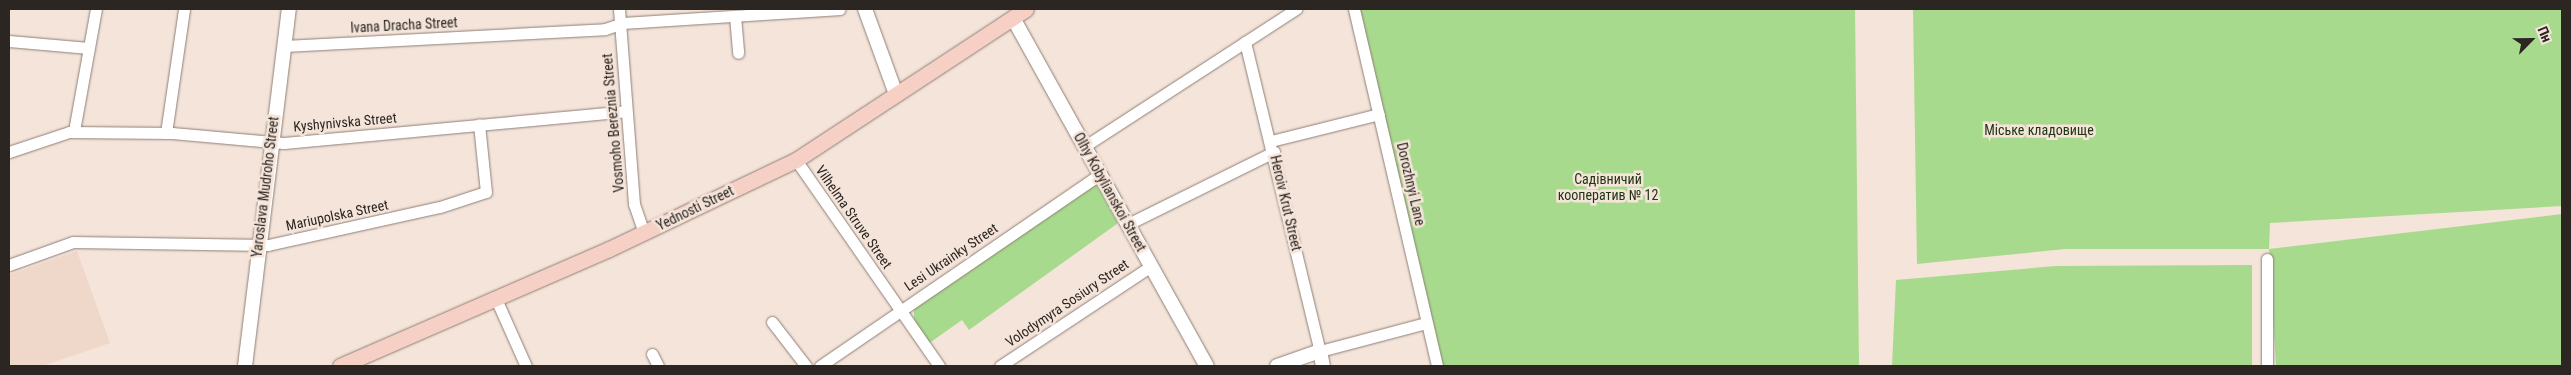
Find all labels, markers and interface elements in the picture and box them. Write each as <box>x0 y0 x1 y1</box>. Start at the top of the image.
street label: Ivana Dracha Street <box>350 14 458 36</box>
north arrow <box>2506 15 2556 65</box>
text: Пн <box>2534 24 2555 44</box>
street label: Vosmoho Bereznia Street <box>599 53 627 193</box>
street label: Kyshynivska Street <box>293 109 397 135</box>
street label: Yaroslava Mudroho Street <box>248 116 282 258</box>
park label: Міське кладовище <box>1984 122 2094 138</box>
street label: Olhy Kobylianskoi Street <box>1070 130 1150 254</box>
street label: Dorozhnyi Lane <box>1393 141 1429 227</box>
street label: Heroiv Krut Street <box>1267 154 1305 252</box>
street label: Vilhelma Struve Street <box>812 162 896 272</box>
park label: Садівничий кооператив № 12 <box>1558 171 1658 203</box>
street label: Yednosti Street <box>654 182 736 234</box>
street label: Mariupolska Street <box>284 196 390 234</box>
street label: Lesi Ukrainky Street <box>901 220 1001 294</box>
street label: Volodymyra Sosiury Street <box>1002 256 1132 350</box>

